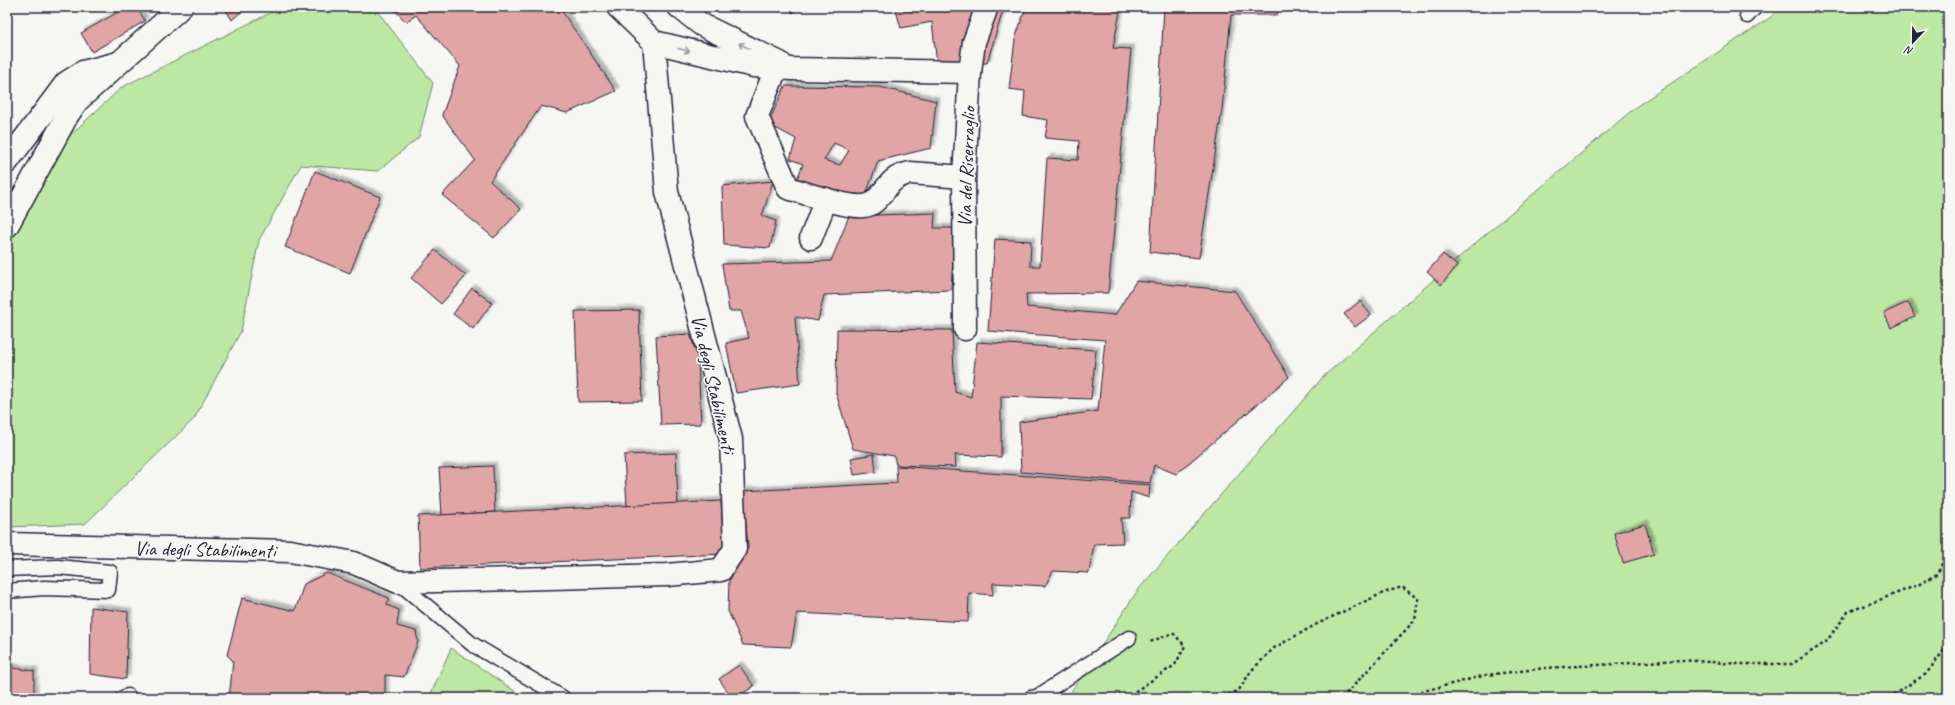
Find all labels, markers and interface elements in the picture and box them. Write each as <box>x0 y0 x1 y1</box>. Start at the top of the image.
north arrow <box>1893 22 1933 62</box>
one-way arrow <box>738 41 750 49</box>
text: N <box>1901 43 1915 59</box>
one-way arrow <box>677 46 690 54</box>
street label: Via del Riserraglio <box>952 104 981 228</box>
street label: Via degli Stabilimenti <box>685 313 742 458</box>
street label: Via degli Stabilimenti <box>134 536 278 563</box>

